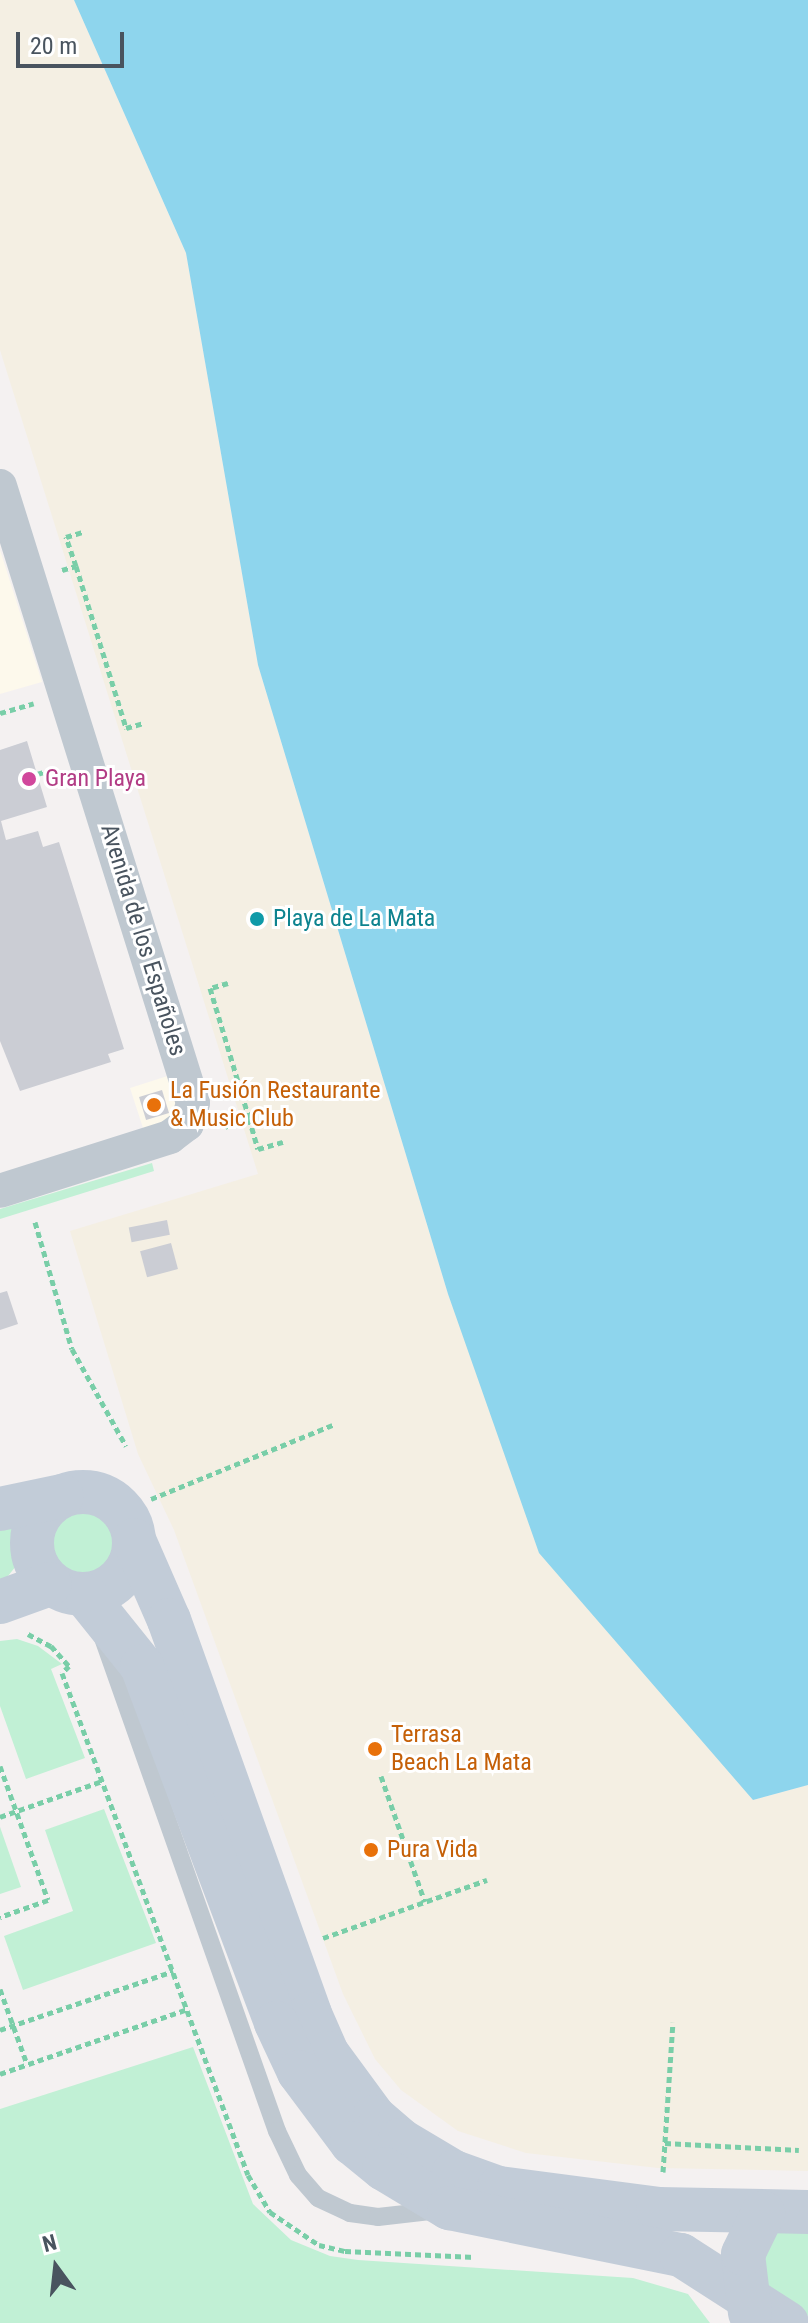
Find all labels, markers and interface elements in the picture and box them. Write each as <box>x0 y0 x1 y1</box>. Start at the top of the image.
scale bar <box>20 16 128 66</box>
text: 20 m <box>30 32 77 60</box>
place label: Gran Playa <box>45 765 146 793</box>
marker: Gran Playa <box>20 770 38 788</box>
street label: Avenida de los Españoles <box>94 821 192 1059</box>
place label: Playa de La Mata <box>273 905 435 933</box>
marker: Playa de La Mata <box>248 910 266 928</box>
place label: La Fusión Restaurante & Music Club <box>170 1077 380 1133</box>
marker: La Fusión Restaurante & Music Club <box>145 1096 163 1114</box>
place label: Terrasa Beach La Mata <box>391 1721 532 1777</box>
marker: Terrasa Beach La Mata <box>366 1740 384 1758</box>
place label: Pura Vida <box>387 1836 478 1864</box>
marker: Pura Vida <box>362 1841 380 1859</box>
north arrow <box>16 2227 96 2307</box>
text: N <box>40 2230 59 2257</box>

